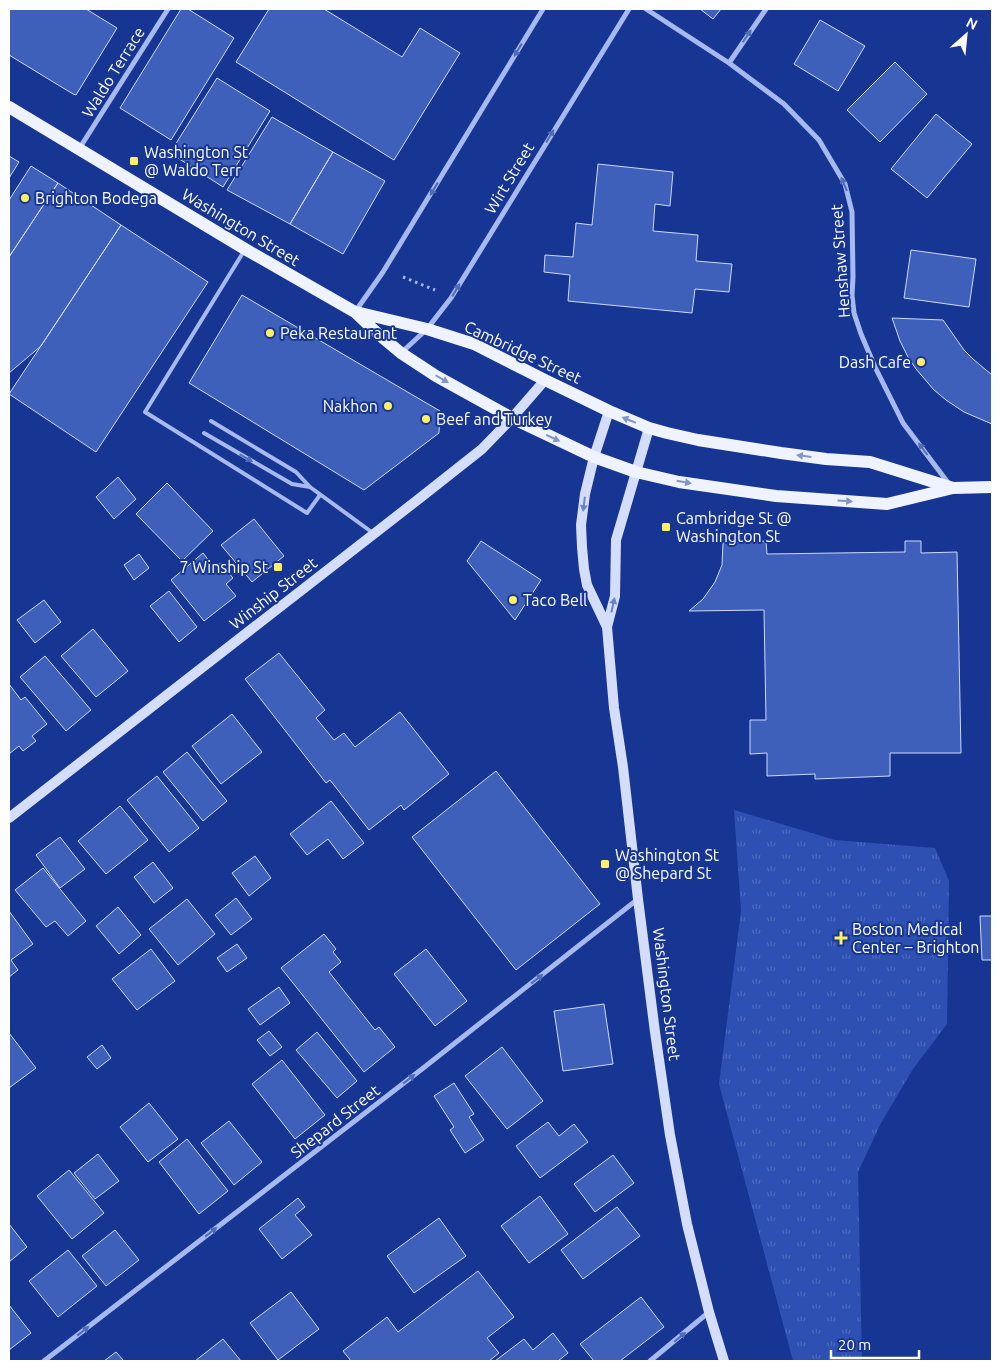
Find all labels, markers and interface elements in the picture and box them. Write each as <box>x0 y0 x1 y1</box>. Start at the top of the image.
north arrow <box>941 10 991 60</box>
text: N <box>964 14 980 33</box>
street label: Waldo Terrace <box>78 24 148 120</box>
one-way arrow <box>742 29 752 43</box>
one-way arrow <box>513 44 523 57</box>
one-way arrow <box>545 130 554 143</box>
street label: Wirt Street <box>481 139 538 217</box>
place label: Washington St @ Waldo Terr <box>144 143 249 179</box>
marker: Washington St @ Waldo Terr <box>128 155 140 167</box>
one-way arrow <box>839 176 848 191</box>
one-way arrow <box>429 183 438 196</box>
street label: Washington Street <box>179 185 304 270</box>
place label: Brighton Bodega <box>35 189 157 207</box>
marker: Brighton Bodega <box>19 192 31 204</box>
street label: Henshaw Street <box>827 203 853 319</box>
one-way arrow <box>451 283 460 296</box>
street label: Cambridge Street <box>462 317 585 387</box>
place label: Peka Restaurant <box>280 324 398 342</box>
marker: Peka Restaurant <box>264 327 276 339</box>
place label: Dash Cafe <box>839 353 911 371</box>
marker: Dash Cafe <box>915 356 927 368</box>
one-way arrow <box>435 375 450 383</box>
place label: Nakhon <box>323 397 378 415</box>
marker: Nakhon <box>382 400 394 412</box>
place label: Beef and Turkey <box>436 410 552 428</box>
marker: Beef and Turkey <box>420 413 432 425</box>
one-way arrow <box>622 415 636 423</box>
one-way arrow <box>546 434 560 442</box>
one-way arrow <box>918 443 929 456</box>
one-way arrow <box>796 452 812 460</box>
one-way arrow <box>240 453 253 462</box>
one-way arrow <box>676 479 692 487</box>
one-way arrow <box>580 496 588 512</box>
one-way arrow <box>838 497 854 505</box>
place label: Cambridge St @ Washington St <box>676 509 792 545</box>
marker: Cambridge St @ Washington St <box>660 521 672 533</box>
street label: Winship Street <box>226 553 321 633</box>
place label: 7 Winship St <box>180 558 269 576</box>
marker: 7 Winship St <box>272 561 284 573</box>
place label: Taco Bell <box>523 591 587 609</box>
marker: Taco Bell <box>507 594 519 606</box>
one-way arrow <box>609 597 617 613</box>
place label: Washington St @ Shepard St <box>615 846 720 882</box>
marker: Washington St @ Shepard St <box>599 858 611 870</box>
place label: Boston Medical Center – Brighton <box>852 920 979 956</box>
street label: Washington Street <box>650 926 684 1062</box>
marker: Boston Medical Center – Brighton <box>834 931 848 945</box>
one-way arrow <box>530 973 543 984</box>
one-way arrow <box>402 1074 415 1085</box>
street label: Shepard Street <box>287 1080 384 1161</box>
one-way arrow <box>205 1227 218 1238</box>
one-way arrow <box>76 1326 89 1337</box>
scale bar <box>831 1328 918 1360</box>
one-way arrow <box>673 1331 686 1342</box>
text: 20 m <box>838 1336 871 1353</box>

